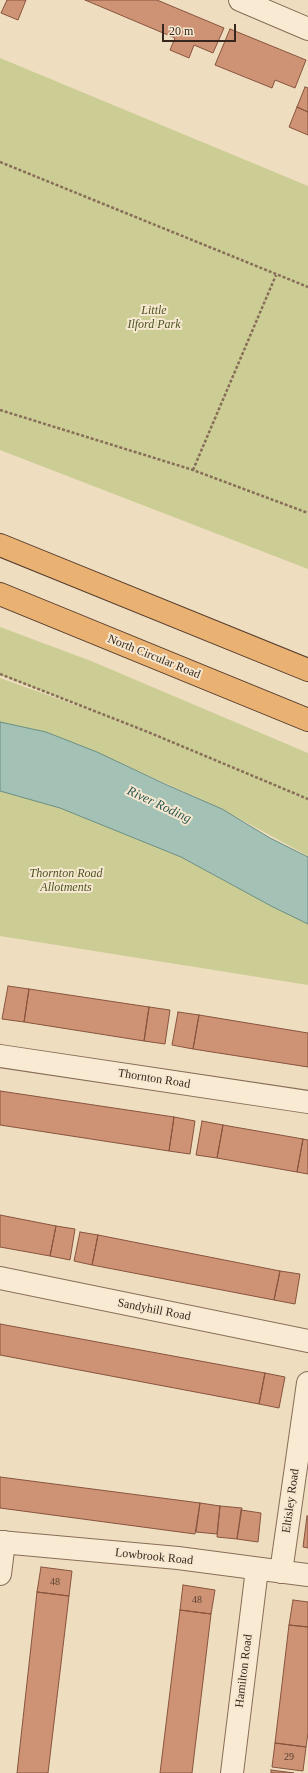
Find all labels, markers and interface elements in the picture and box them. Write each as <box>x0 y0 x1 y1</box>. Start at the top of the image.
scale bar <box>164 16 238 42</box>
text: 20 m <box>169 24 193 38</box>
park label: Little Ilford Park <box>127 304 181 332</box>
street label: North Circular Road <box>106 632 202 682</box>
water label: River Roding <box>124 783 194 827</box>
park label: Thornton Road Allotments <box>29 867 103 895</box>
street label: Thornton Road <box>117 1066 191 1092</box>
street label: Sandyhill Road <box>116 1296 192 1324</box>
street label: Eltisley Road <box>279 1468 303 1534</box>
street label: Lowbrook Road <box>114 1546 194 1568</box>
house number: 48 <box>50 1576 60 1588</box>
house number: 48 <box>192 1594 202 1606</box>
street label: Hamilton Road <box>232 1634 256 1708</box>
house number: 29 <box>284 1751 294 1763</box>

